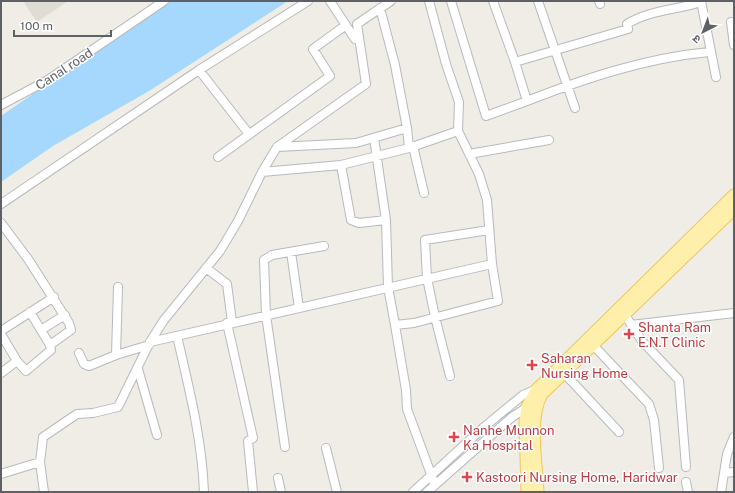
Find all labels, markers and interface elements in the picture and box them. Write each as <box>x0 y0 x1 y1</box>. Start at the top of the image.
scale bar <box>14 12 111 38</box>
north arrow <box>683 12 723 52</box>
text: 100 m <box>20 19 53 33</box>
text: उ <box>689 32 703 46</box>
street label: Canal road <box>33 45 95 93</box>
place label: Shanta Ram E.N.T Clinic <box>638 320 711 350</box>
marker: Shanta Ram E.N.T Clinic <box>623 328 635 340</box>
place label: Saharan Nursing Home <box>541 351 628 381</box>
marker: Saharan Nursing Home <box>526 359 538 371</box>
place label: Nanhe Munnon Ka Hospital <box>463 423 554 453</box>
marker: Nanhe Munnon Ka Hospital <box>448 431 460 443</box>
place label: Kastoori Nursing Home, Haridwar <box>476 470 678 485</box>
marker: Kastoori Nursing Home, Haridwar <box>461 471 473 483</box>

